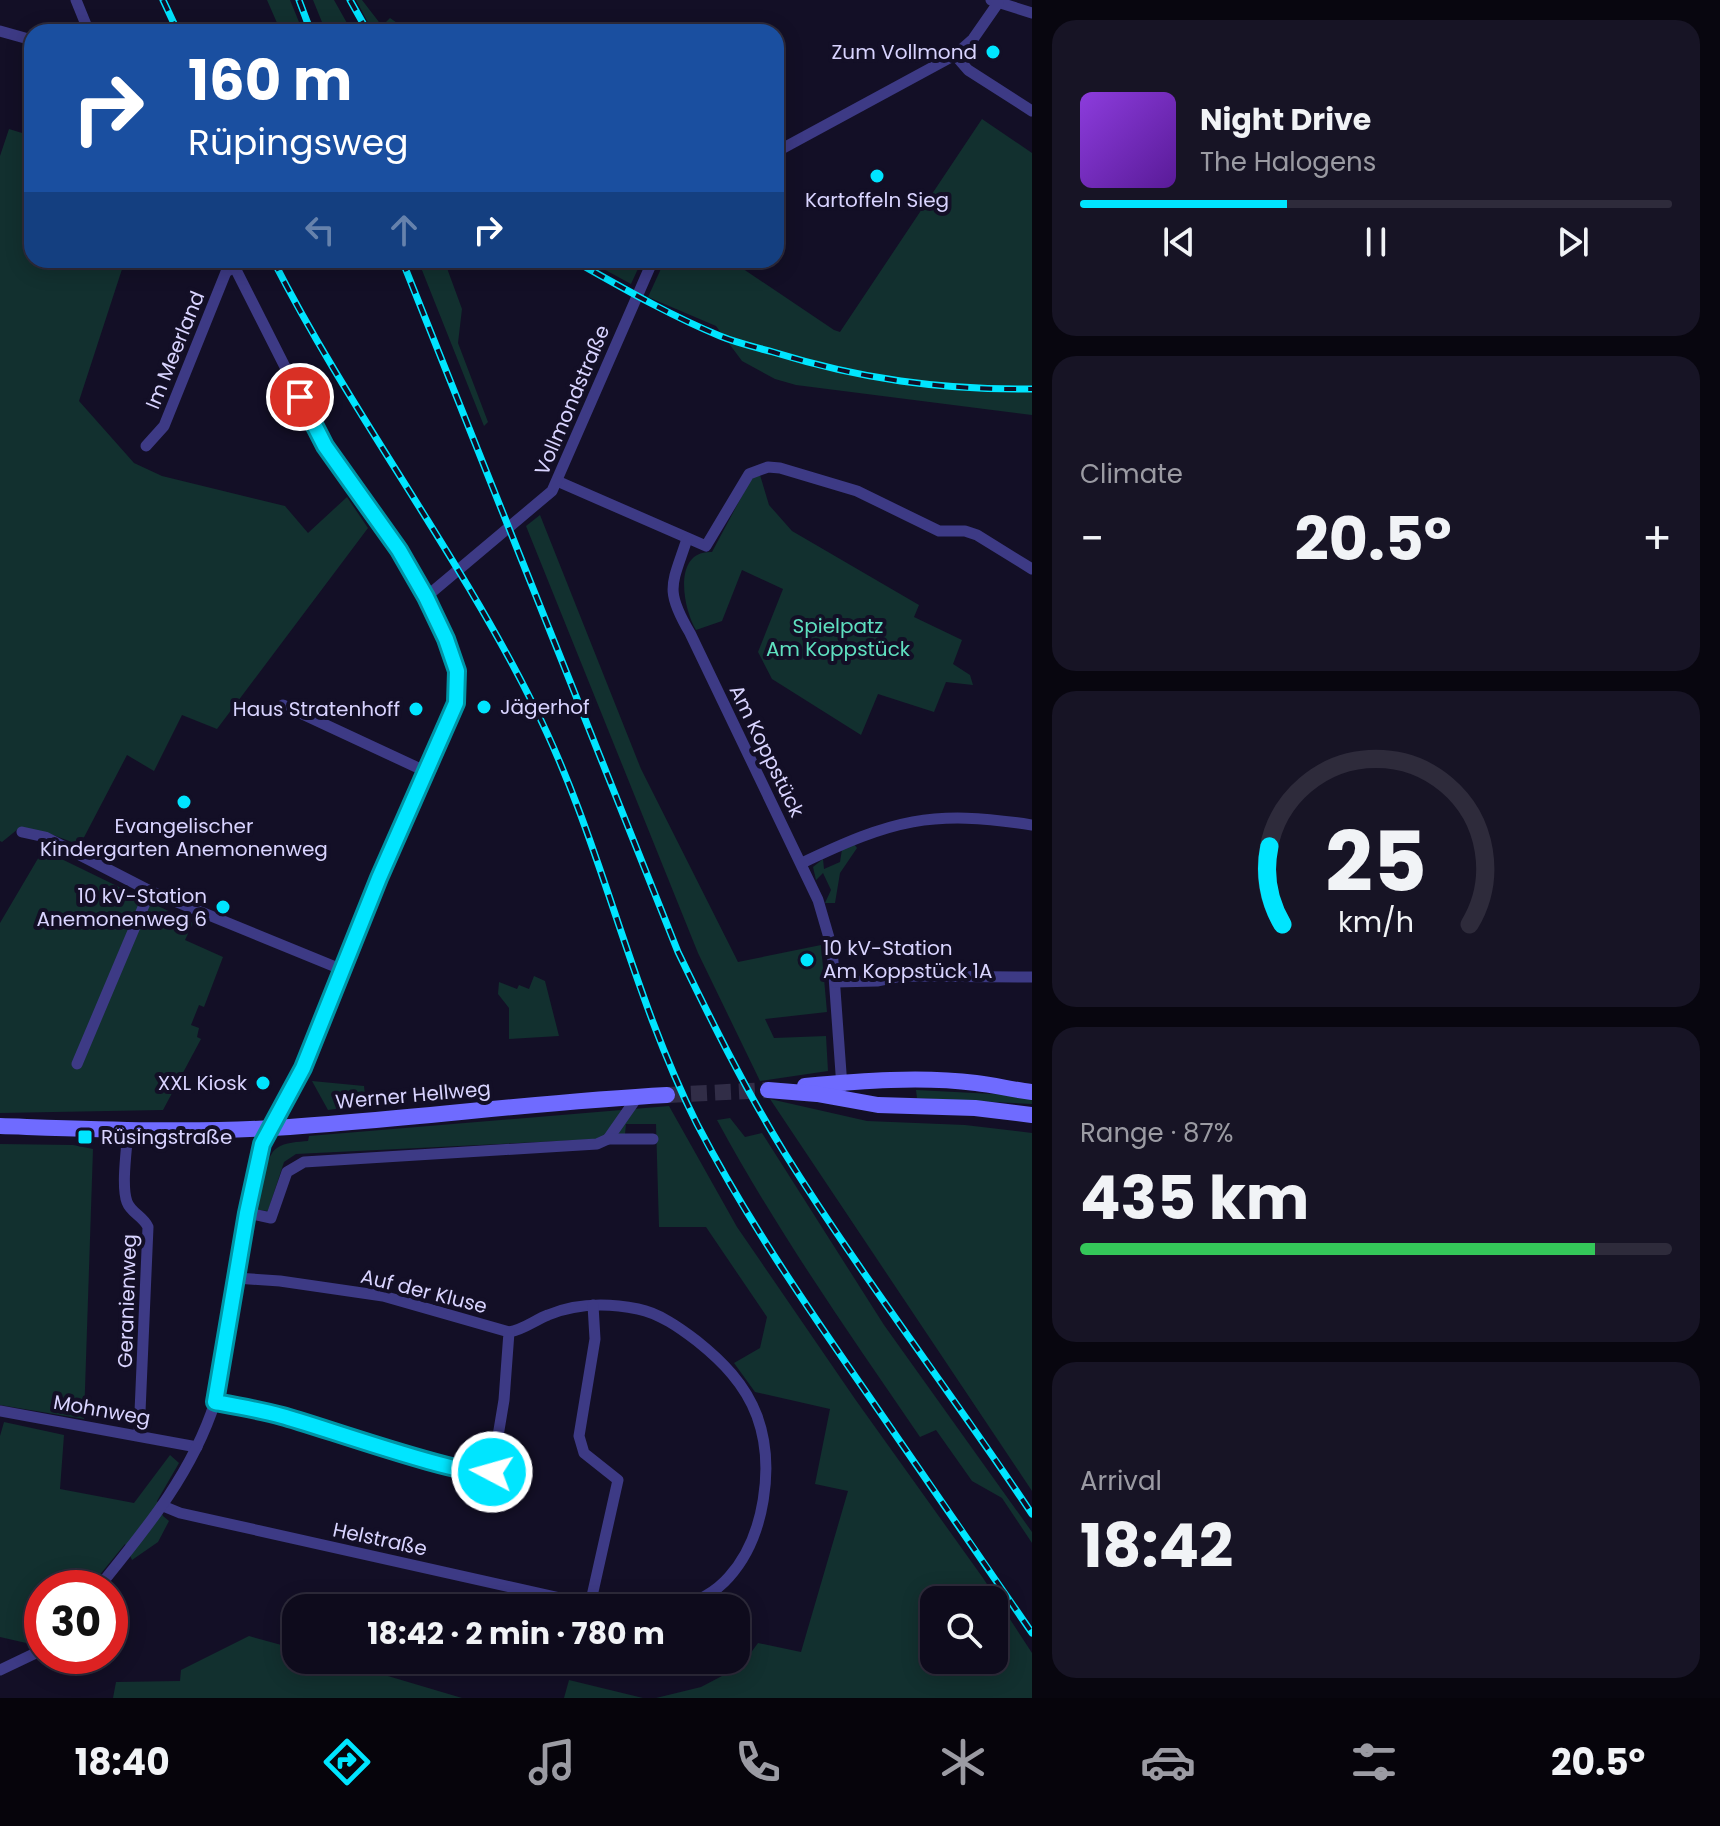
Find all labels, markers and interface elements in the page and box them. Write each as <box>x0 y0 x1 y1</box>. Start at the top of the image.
place label: Zum Vollmond <box>832 38 977 66</box>
text: 160 m <box>188 41 352 120</box>
marker: Zum Vollmond <box>984 43 1002 61</box>
icon: right <box>56 56 160 160</box>
text: Night Drive <box>1200 98 1371 141</box>
text: Rüpingsweg <box>188 117 408 168</box>
text: The Halogens <box>1200 144 1376 180</box>
marker: Kartoffeln Sieg <box>868 167 886 185</box>
place label: Kartoffeln Sieg <box>805 186 949 214</box>
icon: left <box>298 208 342 252</box>
icon: ahead <box>382 208 426 252</box>
icon: right <box>466 208 510 252</box>
icon: previous <box>1157 220 1201 264</box>
icon: pause <box>1354 220 1398 264</box>
icon: next <box>1551 220 1595 264</box>
street label: Im Meerland <box>139 287 211 413</box>
street label: Vollmondstraße <box>528 321 616 479</box>
pin <box>266 363 334 431</box>
icon: arrive <box>278 375 322 419</box>
text: Climate <box>1080 456 1183 492</box>
text: 20.5° <box>1295 497 1452 581</box>
text: − <box>1080 508 1104 569</box>
text: + <box>1642 508 1672 569</box>
park label: Spielpatz Am Koppstück <box>766 612 911 663</box>
street label: Am Koppstück <box>723 680 811 823</box>
place label: Jägerhof <box>500 693 590 721</box>
place label: Haus Stratenhoff <box>233 695 400 723</box>
marker: Jägerhof <box>475 698 493 716</box>
marker: Haus Stratenhoff <box>407 700 425 718</box>
marker: Evangelischer Kindergarten Anemonenweg <box>175 793 193 811</box>
text: 25 <box>1325 804 1427 920</box>
place label: Evangelischer Kindergarten Anemonenweg <box>40 812 328 863</box>
place label: 10 kV-Station Anemonenweg 6 <box>37 882 207 933</box>
marker: 10 kV-Station Anemonenweg 6 <box>214 898 232 916</box>
text: km/h <box>1338 902 1414 942</box>
place label: 10 kV-Station Am Koppstück 1A <box>823 934 992 985</box>
marker: 10 kV-Station Am Koppstück 1A <box>798 951 816 969</box>
place label: XXL Kiosk <box>158 1069 248 1097</box>
marker: XXL Kiosk <box>254 1074 272 1092</box>
street label: Werner Hellweg <box>334 1074 492 1116</box>
text: Range · 87% <box>1080 1115 1233 1151</box>
place label: Rüsingstraße <box>101 1123 232 1151</box>
marker: Rüsingstraße <box>76 1128 94 1146</box>
text: 435 km <box>1080 1156 1309 1240</box>
street label: Geranienweg <box>111 1233 143 1369</box>
street label: Auf der Kluse <box>358 1262 490 1320</box>
street label: Mohnweg <box>51 1388 153 1432</box>
position arrow <box>450 1430 534 1514</box>
text: Arrival <box>1080 1463 1162 1499</box>
text: 18:42 <box>1080 1504 1233 1588</box>
street label: Helstraße <box>330 1515 430 1563</box>
speed limit sign: 30 <box>24 1570 128 1674</box>
map controls <box>920 1586 1008 1674</box>
button: search <box>920 1586 1008 1674</box>
text: 18:42 · 2 min · 780 m <box>367 1612 665 1655</box>
icon: directions <box>319 1734 375 1790</box>
icon: music <box>524 1734 580 1790</box>
icon: phone <box>730 1734 786 1790</box>
icon: climate <box>935 1734 991 1790</box>
icon: car <box>1140 1734 1196 1790</box>
icon: filters <box>1346 1734 1402 1790</box>
text: 18:40 <box>75 1737 170 1788</box>
text: 20.5° <box>1551 1737 1645 1788</box>

